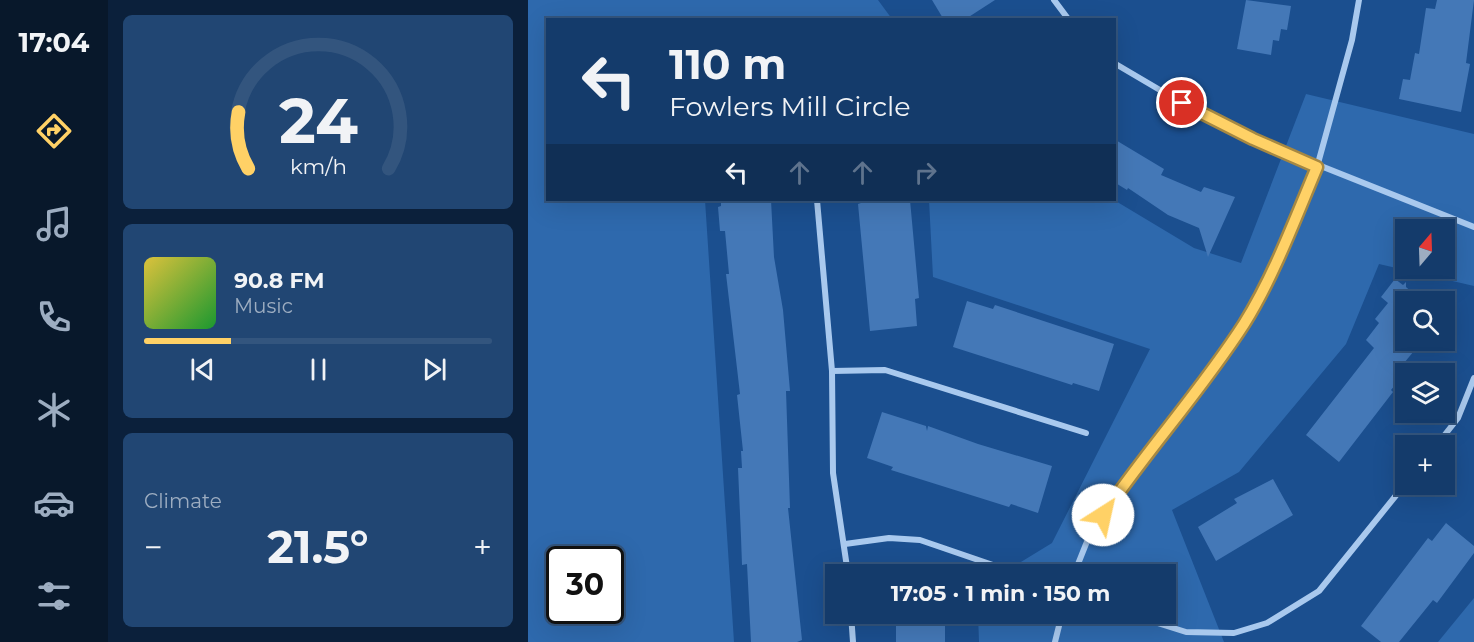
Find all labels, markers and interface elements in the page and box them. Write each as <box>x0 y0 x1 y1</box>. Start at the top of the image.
text: 17:04 <box>19 26 89 59</box>
text: 110 m <box>669 38 786 90</box>
icon: left <box>570 42 648 120</box>
pin <box>1156 77 1207 128</box>
text: 24 <box>278 83 358 159</box>
icon: arrive <box>1165 86 1198 119</box>
text: Fowlers Mill Circle <box>669 90 911 123</box>
icon: directions <box>33 110 75 152</box>
text: km/h <box>289 153 347 179</box>
icon: left <box>720 156 753 189</box>
icon: ahead <box>783 156 816 189</box>
icon: ahead <box>846 156 879 189</box>
icon: right <box>909 156 942 189</box>
icon: music <box>33 203 75 245</box>
north arrow <box>1395 219 1455 279</box>
map controls <box>1395 219 1455 495</box>
text: 90.8 FM <box>234 267 324 294</box>
button: search <box>1395 291 1455 351</box>
text: Music <box>234 294 293 318</box>
icon: phone <box>33 296 75 338</box>
icon: previous <box>186 353 219 386</box>
icon: pause <box>302 353 335 386</box>
icon: next <box>418 353 451 386</box>
button: layers <box>1395 363 1455 423</box>
icon: climate <box>33 389 75 431</box>
button: + <box>1395 435 1455 495</box>
icon: car <box>33 482 75 524</box>
position arrow <box>1071 483 1135 547</box>
text: Climate <box>144 489 222 513</box>
text: 21.5° <box>267 519 369 574</box>
text: − <box>144 527 163 567</box>
text: + <box>473 527 492 567</box>
speed limit sign: 30 <box>546 546 624 624</box>
icon: filters <box>33 575 75 617</box>
text: 17:05 · 1 min · 150 m <box>891 580 1110 607</box>

